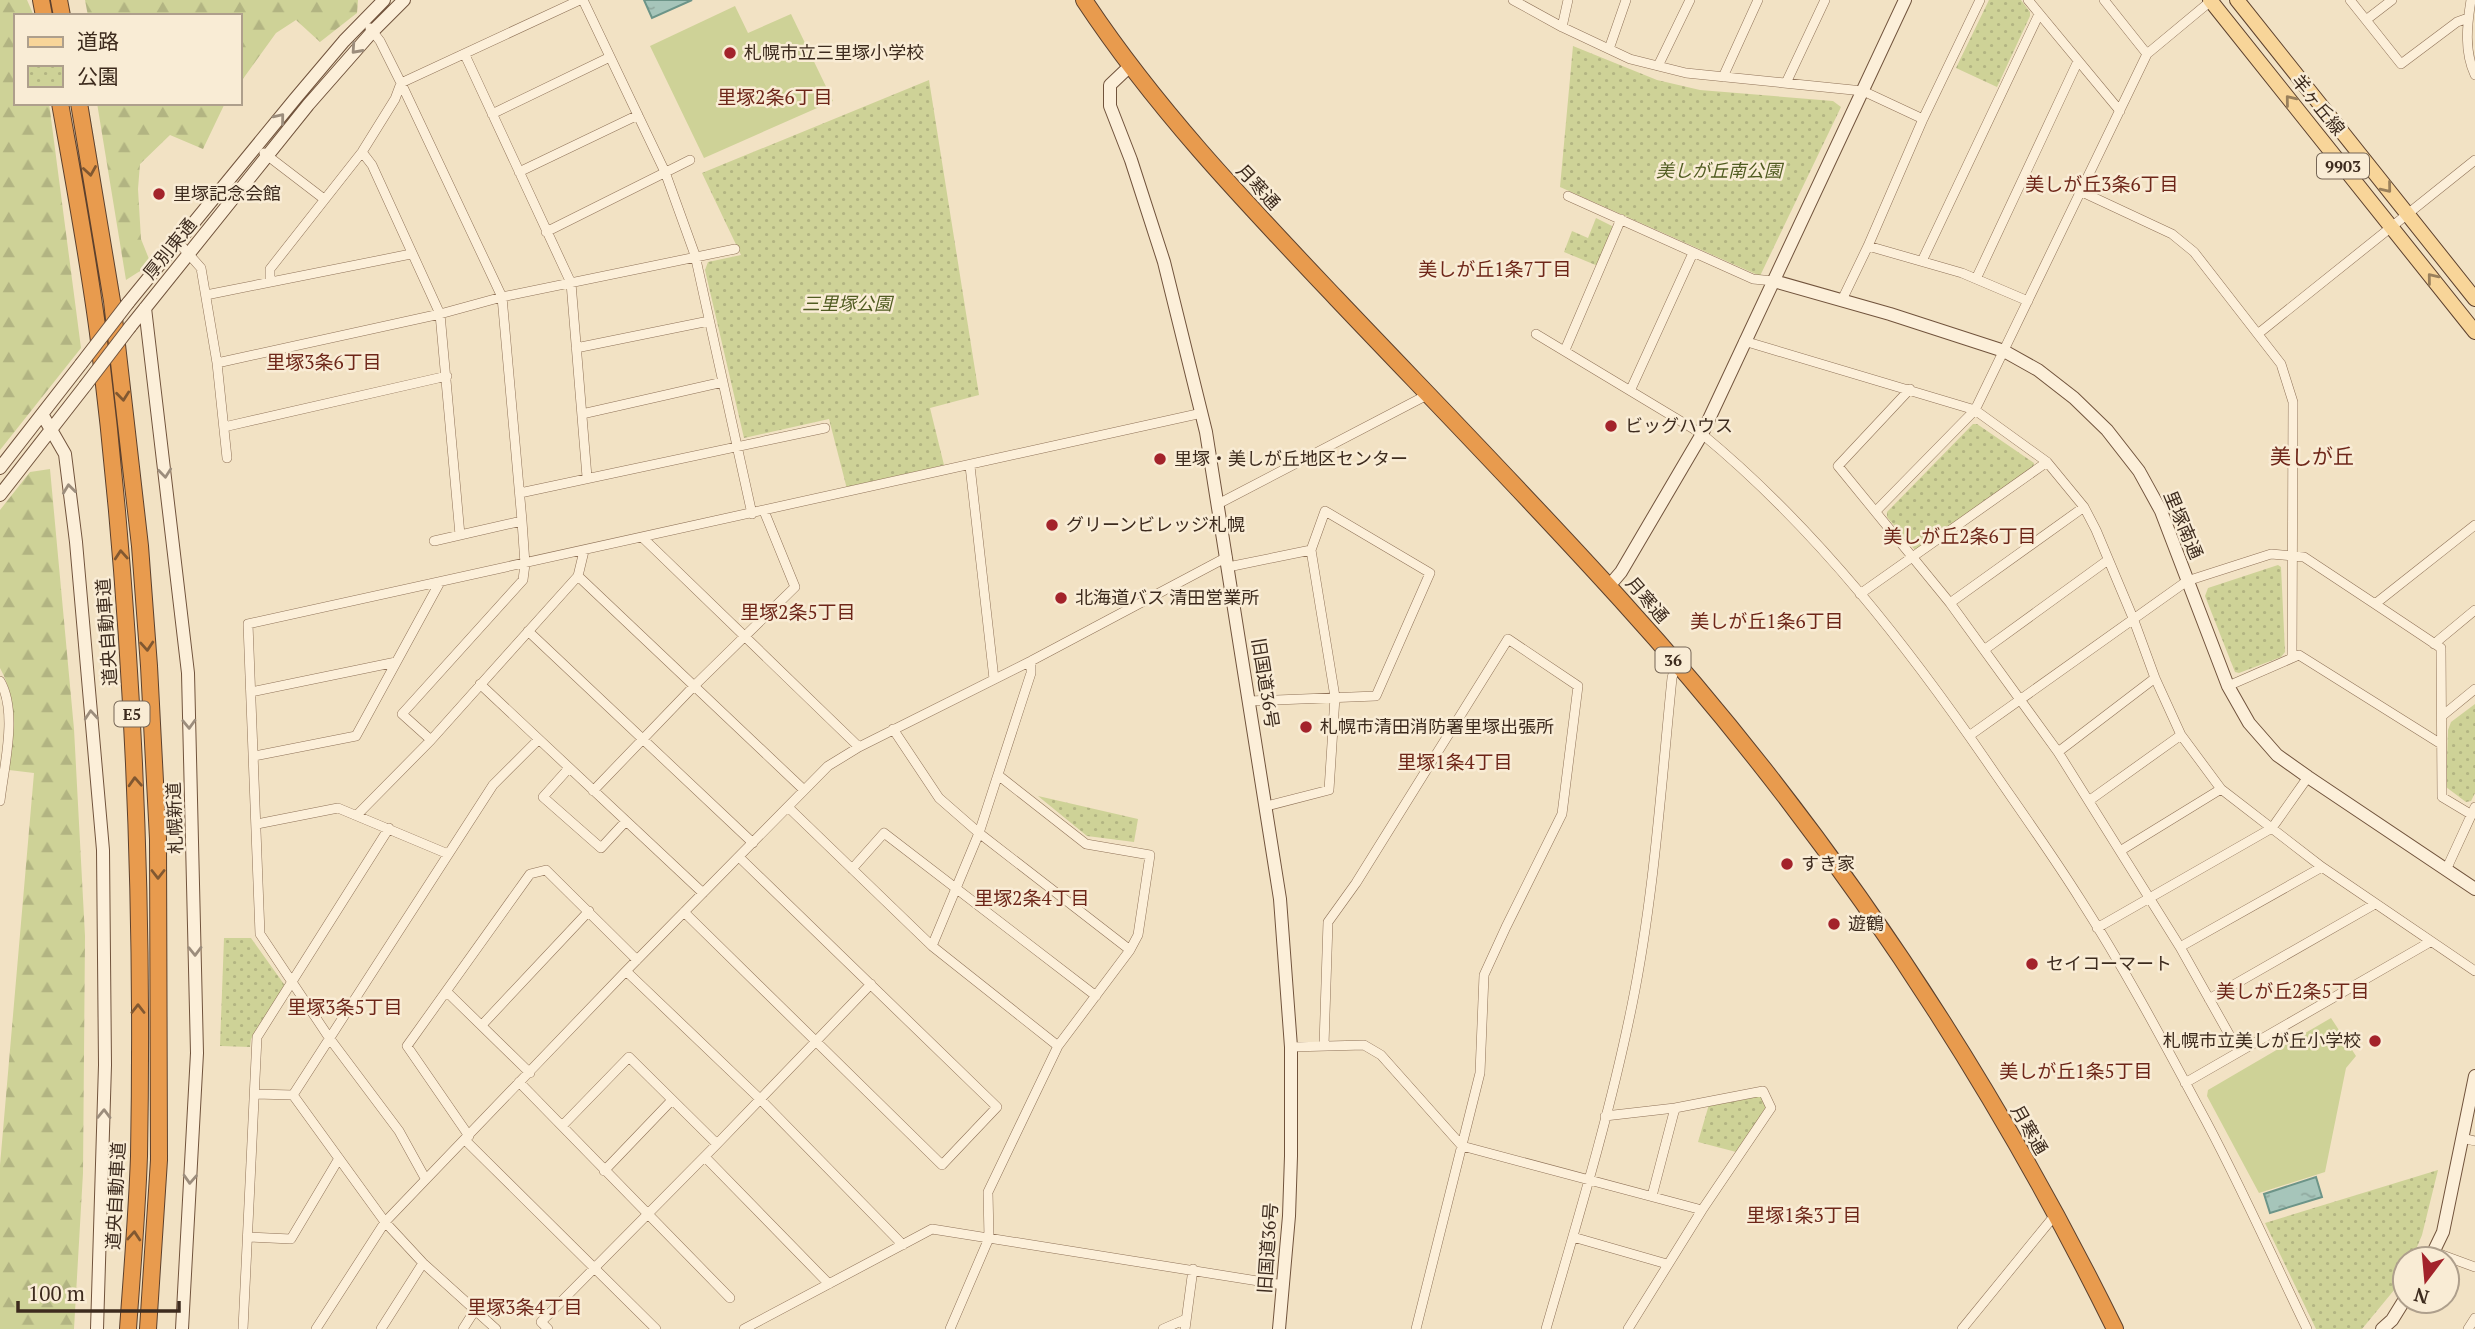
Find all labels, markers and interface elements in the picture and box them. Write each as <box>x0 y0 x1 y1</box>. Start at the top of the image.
legend <box>14 14 242 105</box>
text: 道路 <box>77 27 119 55</box>
place label: 札幌市立三里塚小学校 <box>744 40 924 64</box>
one-way arrow <box>352 41 365 54</box>
marker: 札幌市立三里塚小学校 <box>722 45 738 61</box>
text: 公園 <box>77 62 119 90</box>
street label: 羊ヶ丘線 <box>2287 69 2351 140</box>
district label: 里塚2条6丁目 <box>717 84 833 109</box>
one-way arrow <box>2286 96 2299 108</box>
one-way arrow <box>272 113 285 125</box>
road number: 9903 <box>2317 154 2369 178</box>
street label: 月寒通 <box>1232 158 1286 214</box>
park label: 美しが丘南公園 <box>1656 158 1785 182</box>
one-way arrow <box>82 165 97 177</box>
district label: 美しが丘3条6丁目 <box>2025 171 2179 196</box>
one-way arrow <box>2378 180 2391 192</box>
place label: 里塚記念会館 <box>173 181 281 205</box>
marker: 里塚記念会館 <box>151 186 167 202</box>
street label: 厚別東通 <box>137 213 201 284</box>
district label: 美しが丘1条7丁目 <box>1418 256 1572 281</box>
one-way arrow <box>2428 274 2441 286</box>
park label: 三里塚公園 <box>802 291 895 315</box>
district label: 里塚3条6丁目 <box>266 349 382 374</box>
one-way arrow <box>115 390 130 402</box>
place label: ビッグハウス <box>1625 413 1733 437</box>
marker: ビッグハウス <box>1603 418 1619 434</box>
district label: 美しが丘 <box>2270 442 2354 470</box>
place label: 里塚・美しが丘地区センター <box>1174 446 1408 470</box>
marker: 里塚・美しが丘地区センター <box>1152 451 1168 467</box>
one-way arrow <box>158 467 173 479</box>
one-way arrow <box>62 483 77 495</box>
street label: 里塚南通 <box>2159 487 2209 562</box>
place label: グリーンビレッジ札幌 <box>1066 512 1245 536</box>
marker: グリーンビレッジ札幌 <box>1044 517 1060 533</box>
district label: 美しが丘2条6丁目 <box>1883 523 2037 548</box>
one-way arrow <box>114 549 129 560</box>
street label: 月寒通 <box>1621 571 1675 628</box>
street label: 道央自動車道 <box>90 577 122 687</box>
place label: 北海道バス 清田営業所 <box>1075 585 1259 609</box>
marker: 北海道バス 清田営業所 <box>1053 590 1069 606</box>
district label: 里塚2条5丁目 <box>740 599 856 624</box>
district label: 美しが丘1条6丁目 <box>1690 608 1844 633</box>
street label: 旧国道36号 <box>1247 636 1285 730</box>
one-way arrow <box>139 641 154 652</box>
road number: 36 <box>1656 648 1690 673</box>
road number: E5 <box>114 702 150 726</box>
one-way arrow <box>84 710 99 721</box>
place label: 札幌市清田消防署里塚出張所 <box>1320 714 1554 738</box>
one-way arrow <box>182 719 197 730</box>
marker: 札幌市清田消防署里塚出張所 <box>1298 719 1314 735</box>
district label: 里塚1条4丁目 <box>1397 749 1513 774</box>
one-way arrow <box>128 776 143 787</box>
street label: 札幌新道 <box>161 782 187 854</box>
place label: すき家 <box>1801 851 1855 875</box>
marker: すき家 <box>1779 856 1795 872</box>
one-way arrow <box>150 869 166 879</box>
district label: 里塚2条4丁目 <box>974 885 1090 910</box>
place label: 遊鶴 <box>1848 911 1884 935</box>
marker: 遊鶴 <box>1826 916 1842 932</box>
one-way arrow <box>188 946 203 957</box>
place label: セイコーマート <box>2046 951 2172 975</box>
marker: セイコーマート <box>2024 956 2040 972</box>
district label: 美しが丘2条5丁目 <box>2216 978 2370 1003</box>
district label: 里塚3条5丁目 <box>287 994 403 1019</box>
one-way arrow <box>130 1003 146 1014</box>
place label: 札幌市立美しが丘小学校 <box>2163 1028 2361 1052</box>
marker: 札幌市立美しが丘小学校 <box>2367 1033 2383 1049</box>
district label: 美しが丘1条5丁目 <box>1999 1058 2153 1083</box>
street label: 月寒通 <box>2006 1100 2054 1159</box>
one-way arrow <box>96 1108 111 1119</box>
street label: 道央自動車道 <box>100 1141 130 1251</box>
one-way arrow <box>183 1174 198 1185</box>
street label: 旧国道36号 <box>1252 1202 1282 1294</box>
district label: 里塚1条3丁目 <box>1746 1202 1862 1227</box>
one-way arrow <box>126 1231 141 1242</box>
north arrow <box>2391 1245 2461 1315</box>
scale bar <box>18 1270 178 1314</box>
text: 100 m <box>28 1279 85 1307</box>
text: N <box>2410 1283 2432 1311</box>
district label: 里塚3条4丁目 <box>467 1294 583 1319</box>

